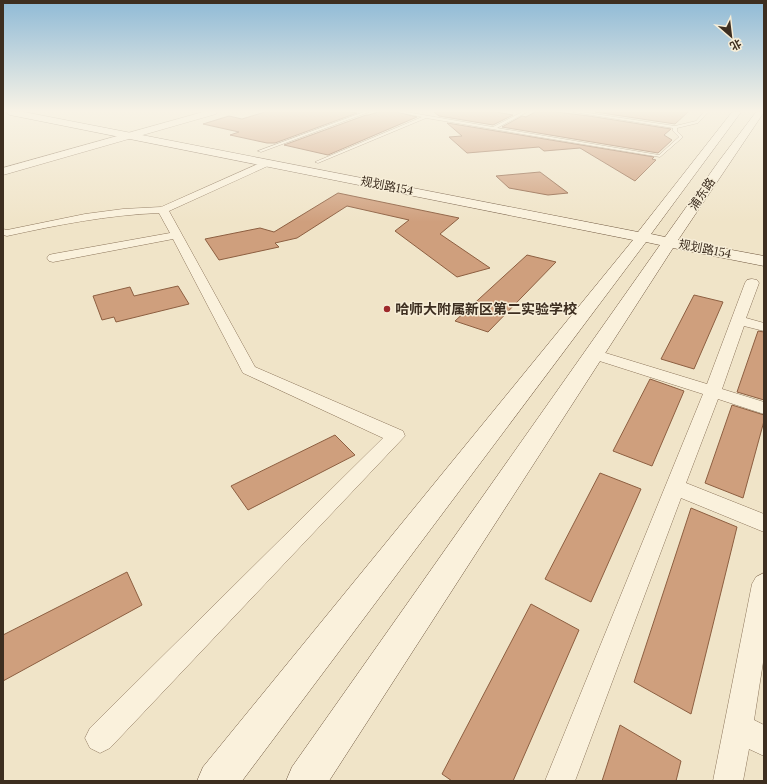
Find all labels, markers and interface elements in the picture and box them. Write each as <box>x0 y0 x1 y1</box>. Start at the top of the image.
north arrow <box>711 16 751 56</box>
text: 北 <box>728 36 744 54</box>
street label: 规划路154 <box>359 173 415 198</box>
street label: 浦东路 <box>685 175 718 213</box>
street label: 规划路154 <box>677 236 733 261</box>
place label: 哈师大附属新区第二实验学校 <box>395 300 577 318</box>
marker: 哈师大附属新区第二实验学校 <box>382 304 392 314</box>

